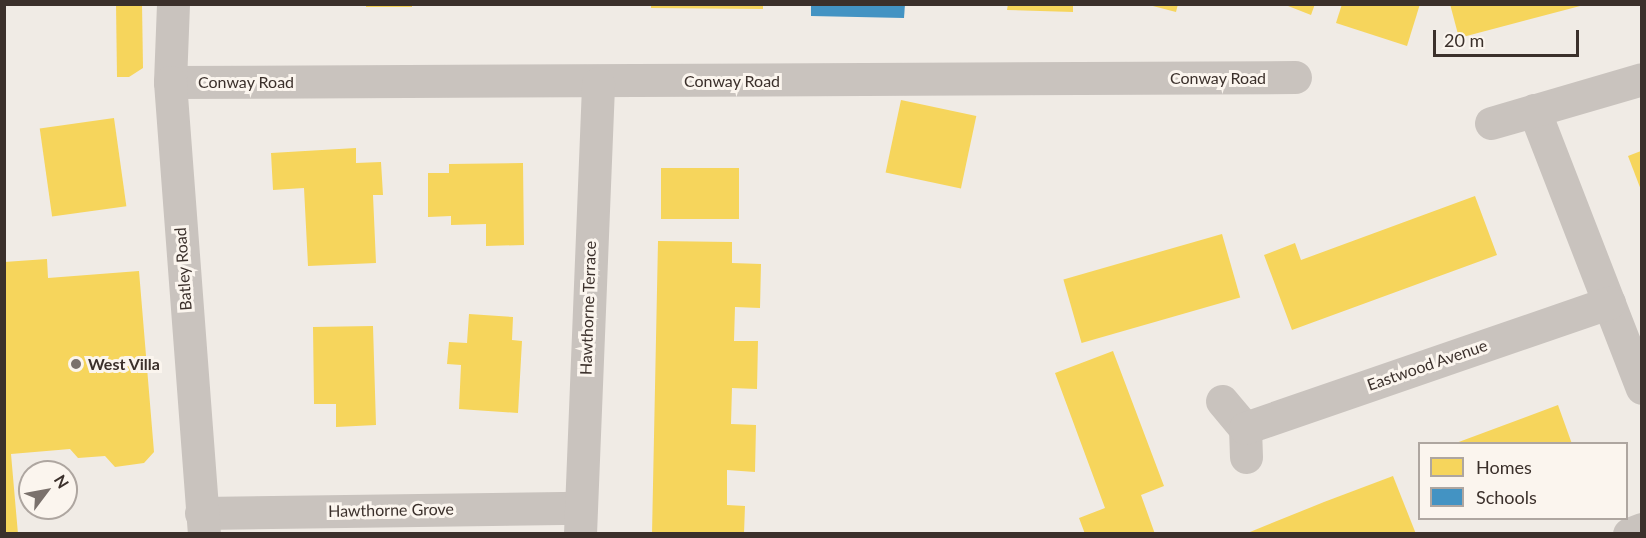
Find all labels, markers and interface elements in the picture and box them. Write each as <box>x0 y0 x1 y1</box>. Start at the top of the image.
scale bar <box>1436 18 1582 56</box>
text: 20 m <box>1444 29 1484 51</box>
street label: Conway Road <box>1170 68 1266 88</box>
street label: Conway Road <box>684 71 780 91</box>
street label: Conway Road <box>198 72 294 92</box>
street label: Batley Road <box>171 227 195 311</box>
street label: Hawthorne Terrace <box>576 240 600 376</box>
street label: Eastwood Avenue <box>1364 335 1490 395</box>
place label: West Villa <box>88 354 161 374</box>
marker: West Villa <box>69 357 83 371</box>
legend <box>1418 442 1628 520</box>
text: Homes <box>1476 456 1532 478</box>
north arrow <box>18 460 78 520</box>
text: N <box>51 471 73 492</box>
text: Schools <box>1476 486 1537 508</box>
street label: Hawthorne Grove <box>328 499 454 521</box>

